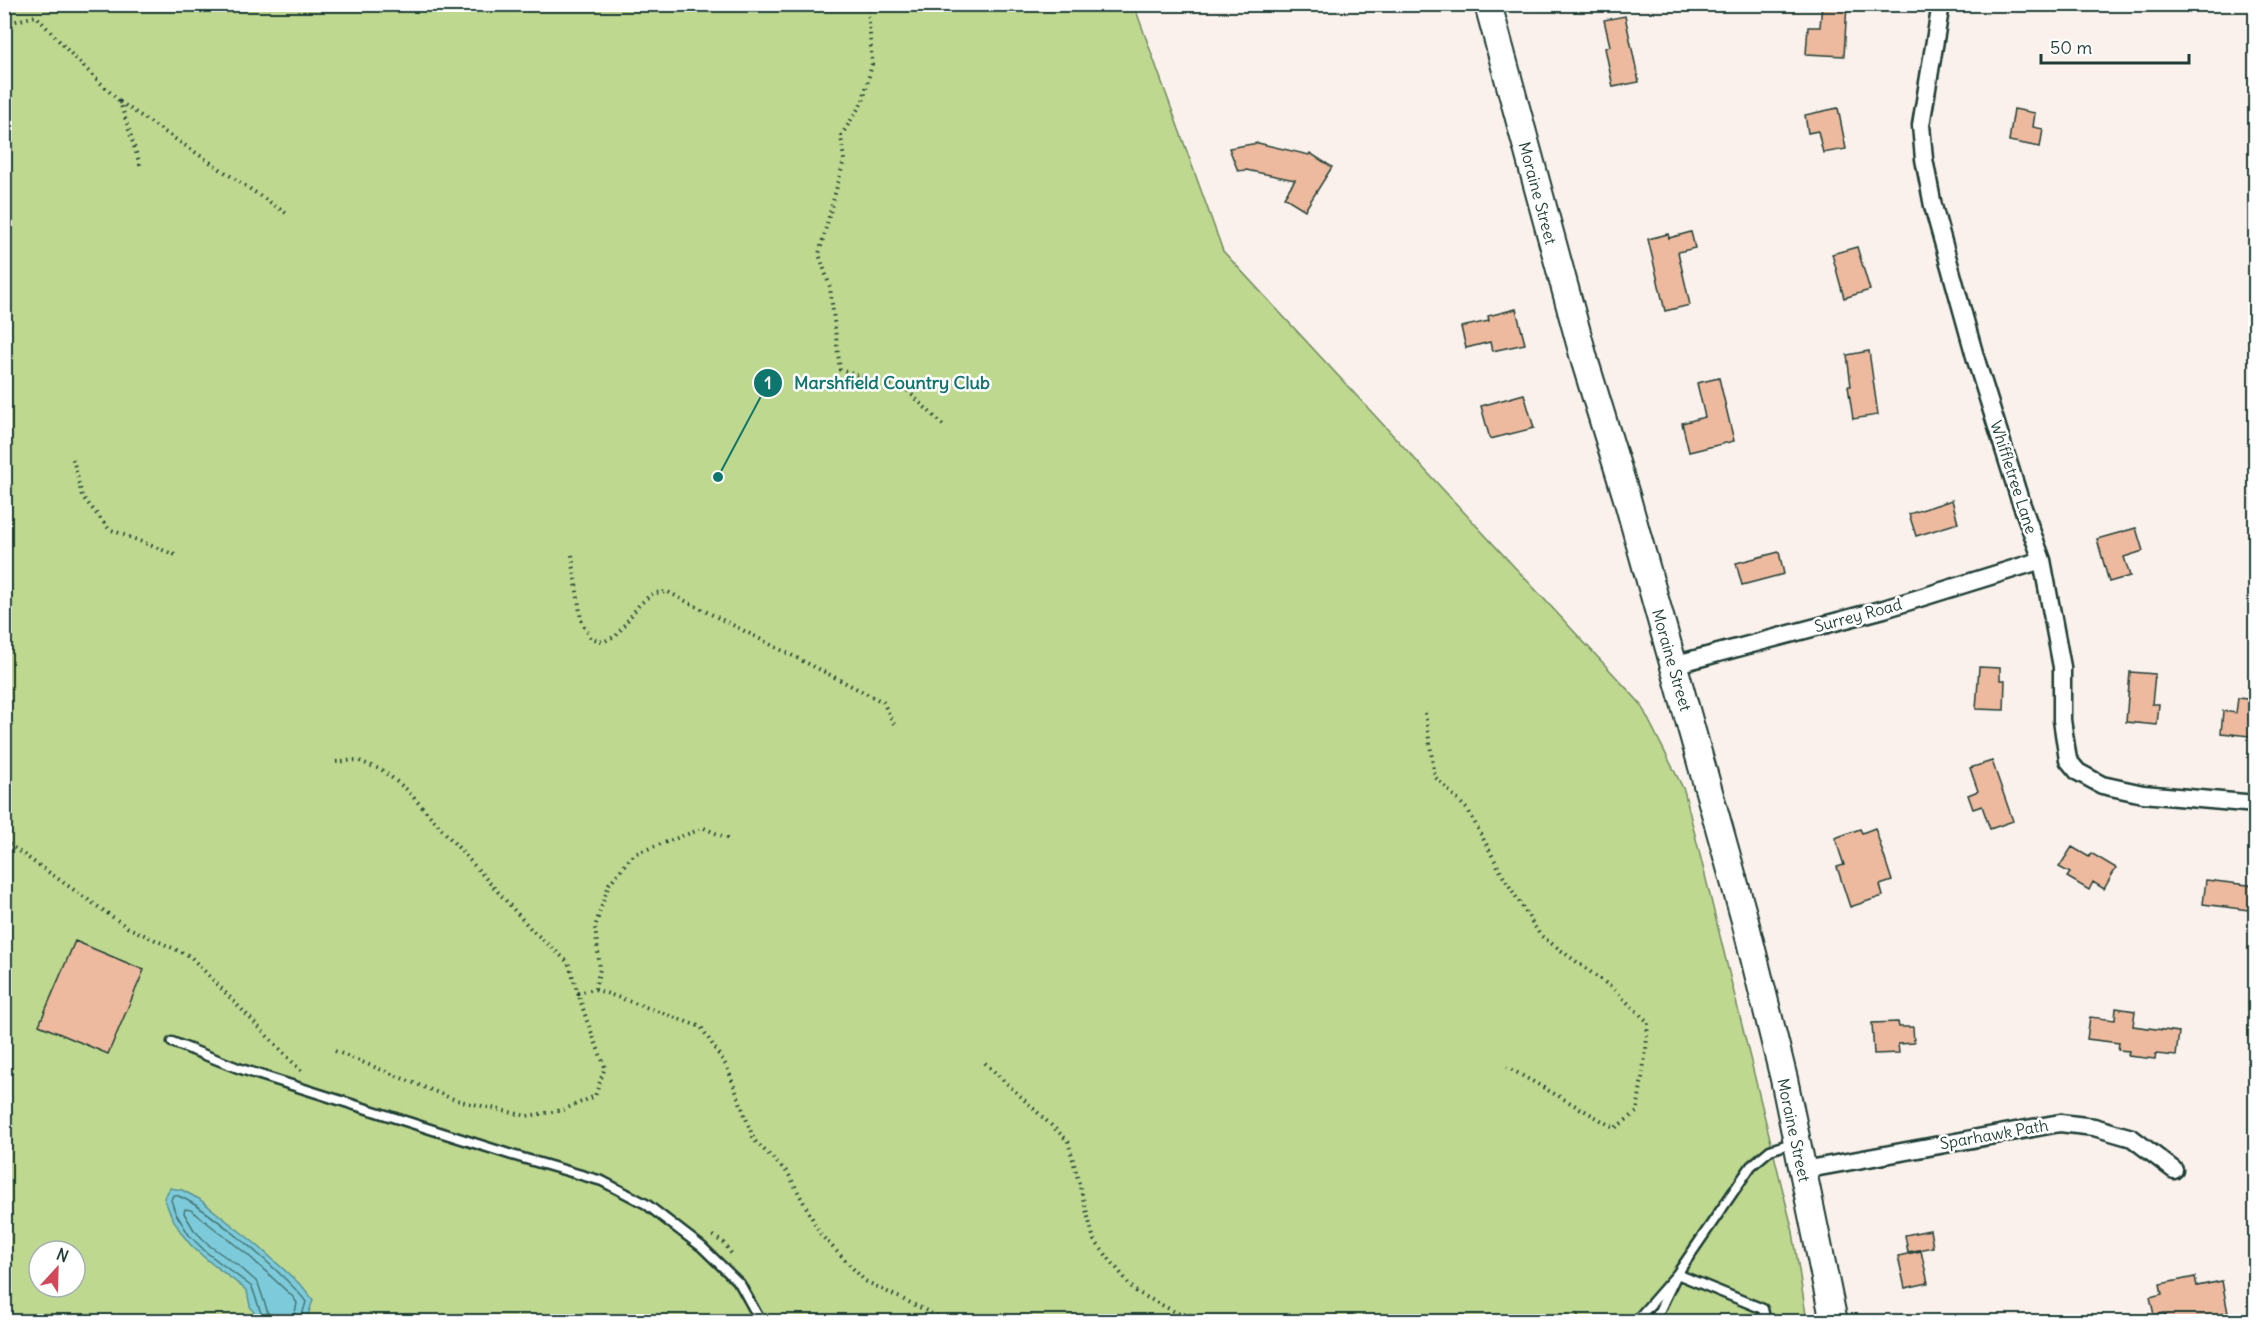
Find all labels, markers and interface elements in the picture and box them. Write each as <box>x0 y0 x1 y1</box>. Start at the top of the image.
scale bar <box>2041 27 2190 65</box>
text: 50 m <box>2050 36 2092 59</box>
street label: Moraine Street <box>1515 140 1561 247</box>
callout: Marshfield Country Club <box>753 365 1002 401</box>
text: 1 <box>764 371 772 394</box>
text: Marshfield Country Club <box>794 371 990 394</box>
street label: Whiffletree Lane <box>1986 418 2042 536</box>
street label: Surrey Road <box>1812 594 1904 636</box>
street label: Moraine Street <box>1648 607 1696 714</box>
street label: Moraine Street <box>1773 1076 1815 1184</box>
street label: Sparhawk Path <box>1938 1115 2050 1153</box>
north arrow <box>27 1239 87 1299</box>
text: N <box>54 1244 71 1266</box>

